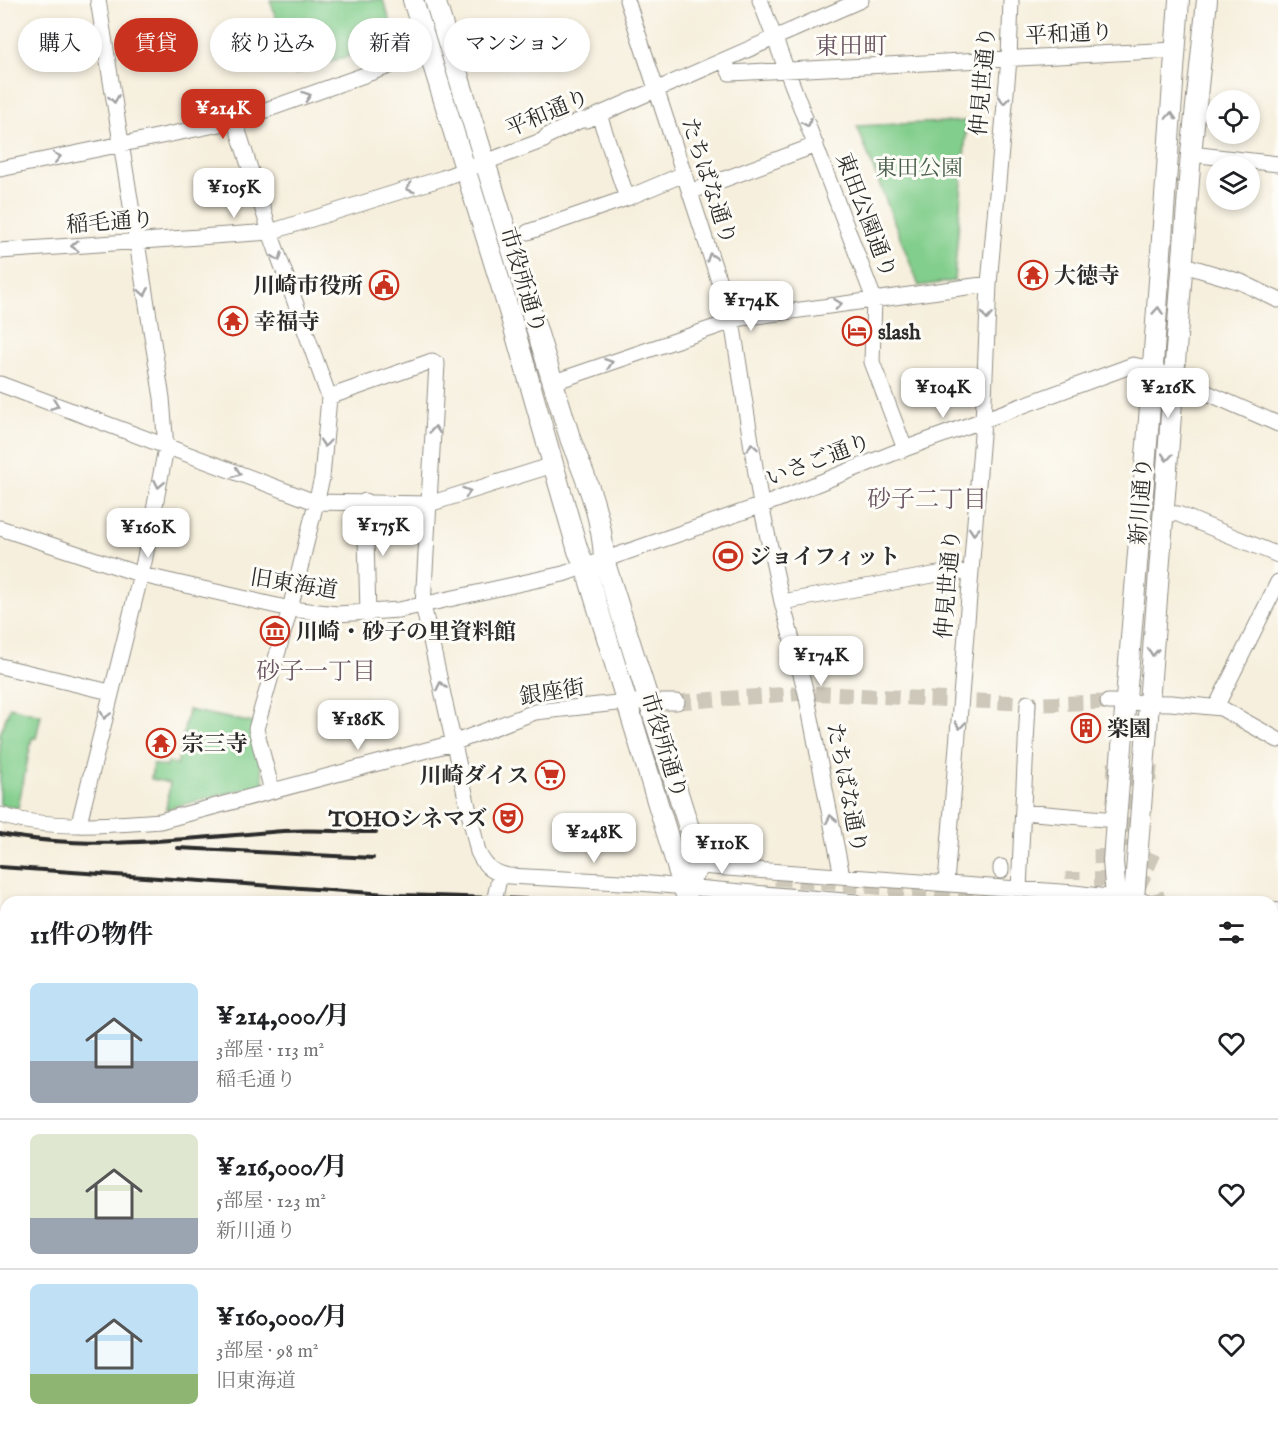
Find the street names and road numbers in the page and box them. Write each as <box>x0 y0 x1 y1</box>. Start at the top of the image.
street label: 平和通り <box>1024 19 1114 51</box>
street label: 仲見世通り <box>965 25 1003 137</box>
street label: 平和通り <box>502 84 594 144</box>
street label: たちばな通り <box>674 115 742 249</box>
street label: 東田公園通り <box>828 149 902 282</box>
street label: 稲毛通り <box>65 206 155 240</box>
street label: 市役所通り <box>493 224 552 337</box>
street label: いさご通り <box>762 428 875 494</box>
street label: 新川通り <box>1125 456 1159 546</box>
street label: 仲見世通り <box>930 528 968 640</box>
street label: 旧東海道 <box>248 564 339 606</box>
street label: 銀座街 <box>518 674 587 712</box>
street label: 市役所通り <box>634 689 693 802</box>
street label: たちばな通り <box>820 721 872 856</box>

